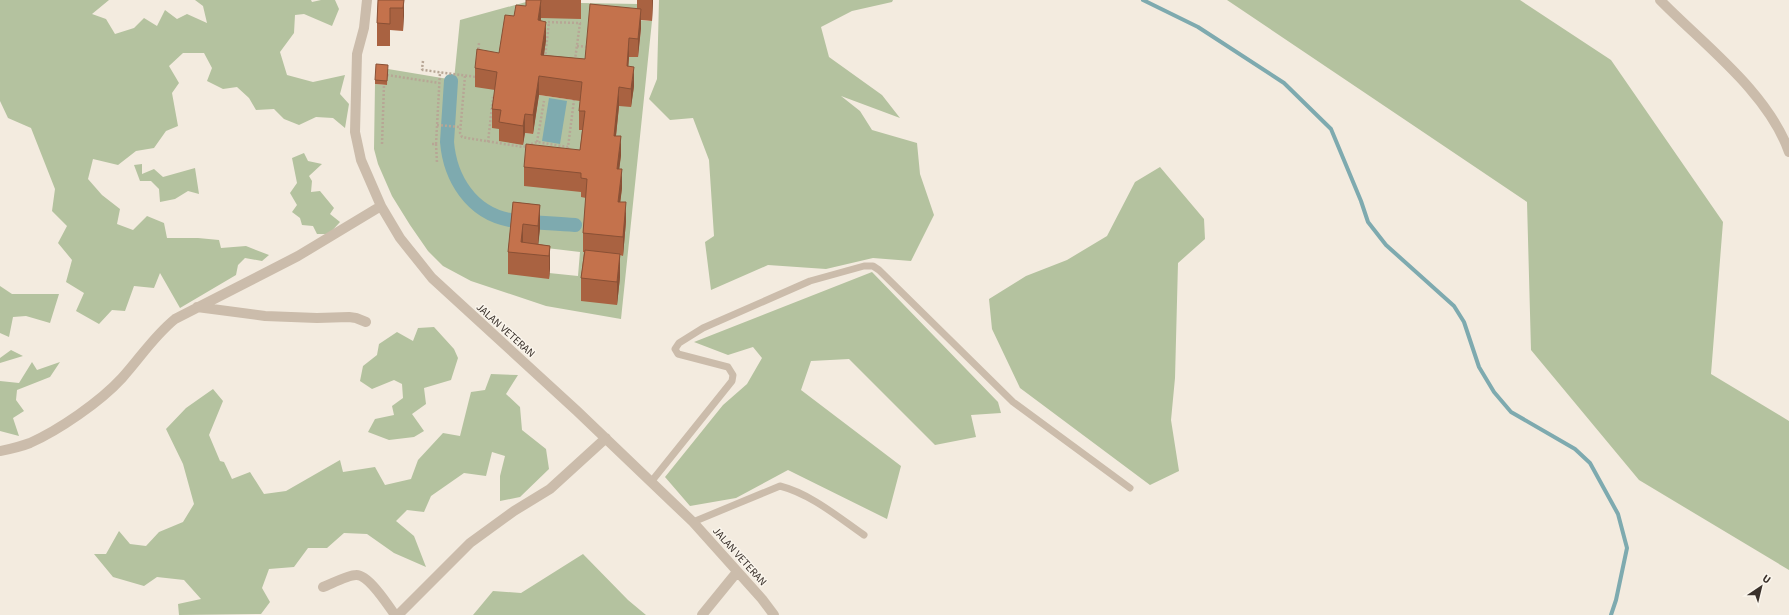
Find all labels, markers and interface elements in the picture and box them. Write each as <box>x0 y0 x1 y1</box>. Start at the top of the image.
street label: JALAN VETERAN <box>473 300 538 361</box>
street label: JALAN VETERAN <box>709 524 770 589</box>
north arrow <box>1741 567 1781 607</box>
text: U <box>1759 571 1774 587</box>

